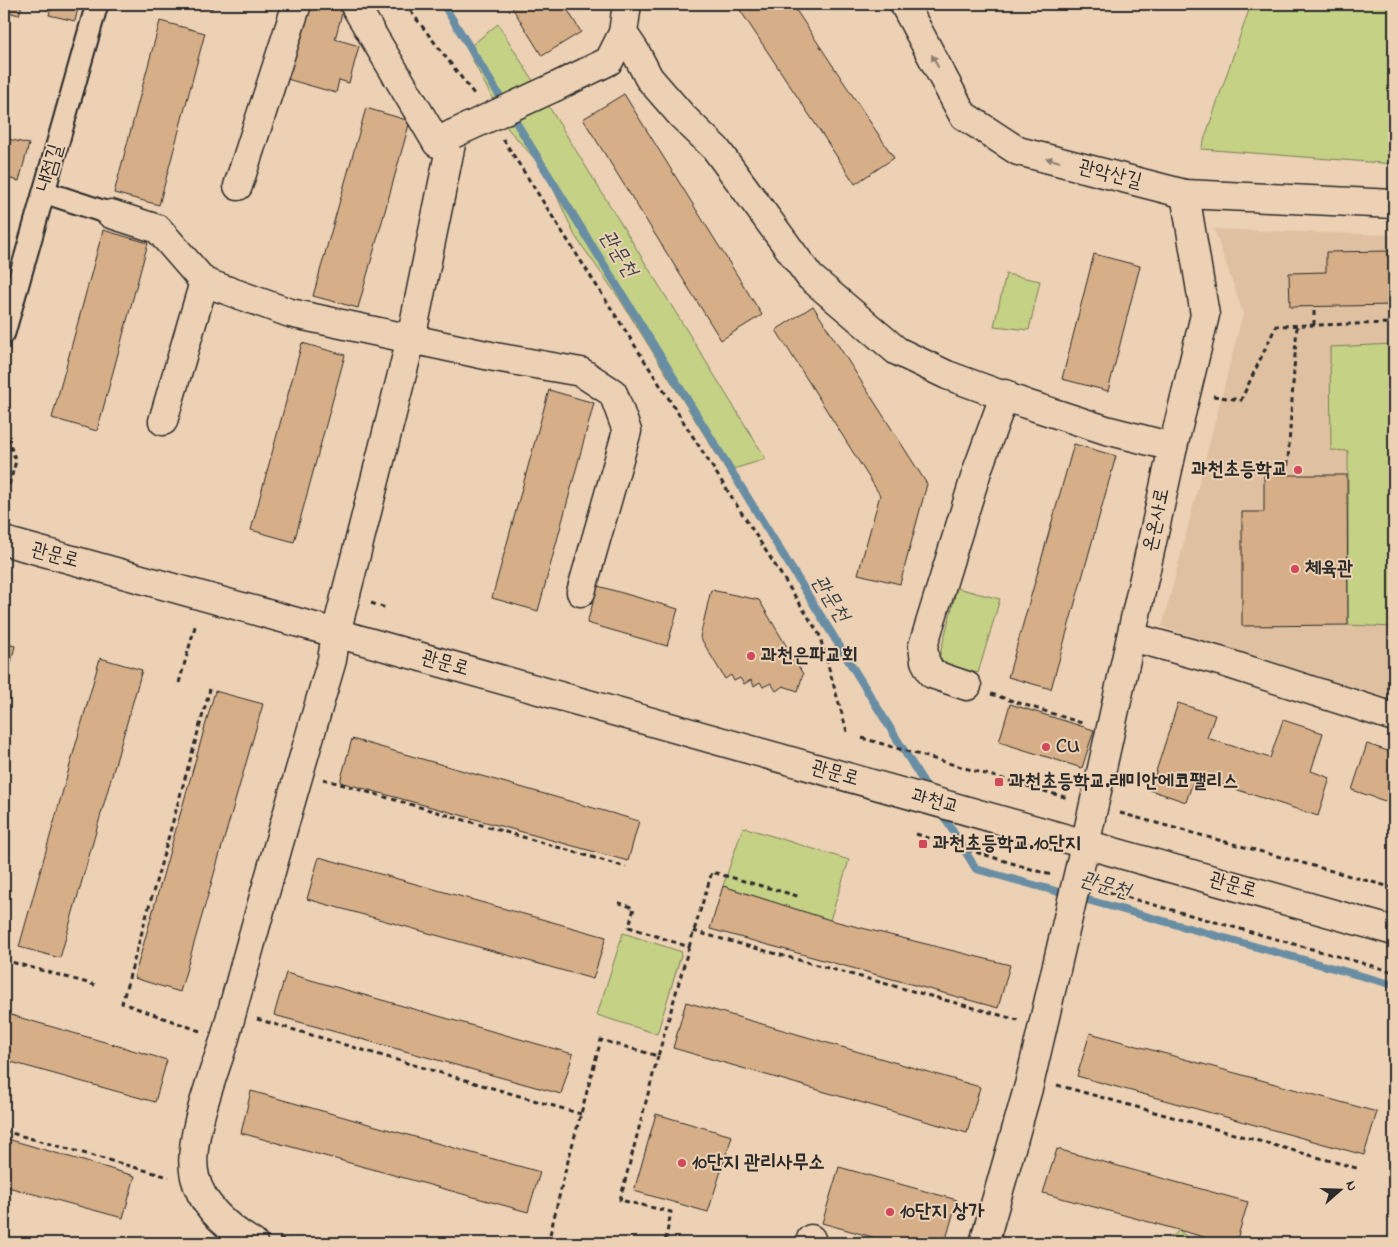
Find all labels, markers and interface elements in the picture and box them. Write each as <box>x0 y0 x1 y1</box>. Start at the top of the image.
one-way arrow <box>931 54 939 69</box>
street label: 내점길 <box>30 141 72 195</box>
street label: 관악산길 <box>1075 153 1145 197</box>
one-way arrow <box>1046 156 1061 164</box>
water label: 관문천 <box>592 225 645 285</box>
place label: 과천초등학교 <box>1191 456 1288 485</box>
marker: 과천초등학교 <box>1292 464 1304 476</box>
street label: 온온사로 <box>1136 486 1178 554</box>
street label: 관문로 <box>28 536 82 576</box>
place label: 체육관 <box>1305 555 1353 584</box>
marker: 체육관 <box>1289 563 1301 575</box>
water label: 관문천 <box>804 570 857 630</box>
place label: 과천은파교회 <box>761 642 858 671</box>
street label: 관문로 <box>418 643 472 685</box>
marker: 과천은파교회 <box>745 650 757 662</box>
place label: CU <box>1056 733 1080 762</box>
marker: CU <box>1040 741 1052 753</box>
street label: 관문로 <box>808 753 862 795</box>
place label: 과천초등학교.래미안에코팰리스 <box>1009 768 1238 797</box>
marker: 과천초등학교.래미안에코팰리스 <box>993 776 1005 788</box>
street label: 과천교 <box>908 782 962 822</box>
place label: 과천초등학교.10단지 <box>933 830 1081 859</box>
marker: 과천초등학교.10단지 <box>917 838 929 850</box>
water label: 관문천 <box>1076 865 1136 908</box>
street label: 관문로 <box>1206 865 1260 907</box>
place label: 10단지 관리사무소 <box>692 1149 825 1178</box>
marker: 10단지 관리사무소 <box>676 1157 688 1169</box>
north arrow <box>1316 1164 1366 1214</box>
text: N <box>1339 1178 1362 1194</box>
place label: 10단지 상가 <box>900 1198 985 1227</box>
marker: 10단지 상가 <box>884 1206 896 1218</box>

